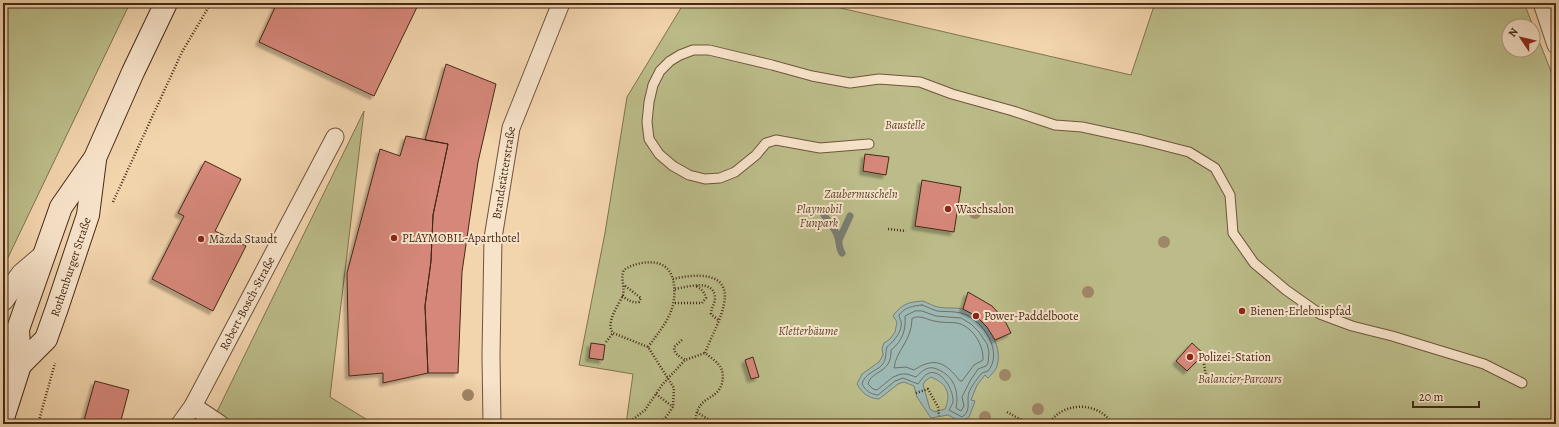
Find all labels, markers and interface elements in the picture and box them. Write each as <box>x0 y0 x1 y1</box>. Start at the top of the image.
north arrow <box>1501 18 1541 58</box>
text: N <box>1505 25 1522 40</box>
park label: Baustelle <box>885 117 926 133</box>
street label: Brandstätterstraße <box>488 125 519 220</box>
park label: Zaubermuscheln <box>824 186 898 202</box>
park label: Playmobil Funpark <box>796 201 842 231</box>
place label: Waschsalon <box>955 201 1014 217</box>
marker: Waschsalon <box>943 204 953 214</box>
street label: Rothenburger Straße <box>47 215 95 319</box>
place label: PLAYMOBIL-Aparthotel <box>402 230 520 246</box>
place label: Mazda Staudt <box>209 231 277 247</box>
marker: PLAYMOBIL-Aparthotel <box>389 233 399 243</box>
marker: Mazda Staudt <box>196 234 206 244</box>
street label: Robert-Bosch-Straße <box>216 254 279 353</box>
place label: Bienen-Erlebnispfad <box>1250 303 1352 319</box>
marker: Bienen-Erlebnispfad <box>1237 306 1247 316</box>
place label: Power-Paddelboote <box>984 308 1079 324</box>
marker: Power-Paddelboote <box>971 311 981 321</box>
park label: Kletterbäume <box>778 323 839 339</box>
place label: Polizei-Station <box>1198 349 1271 365</box>
marker: Polizei-Station <box>1185 352 1195 362</box>
park label: Balancier-Parcours <box>1198 371 1282 387</box>
scale bar <box>1413 383 1479 409</box>
text: 20 m <box>1419 389 1443 405</box>

